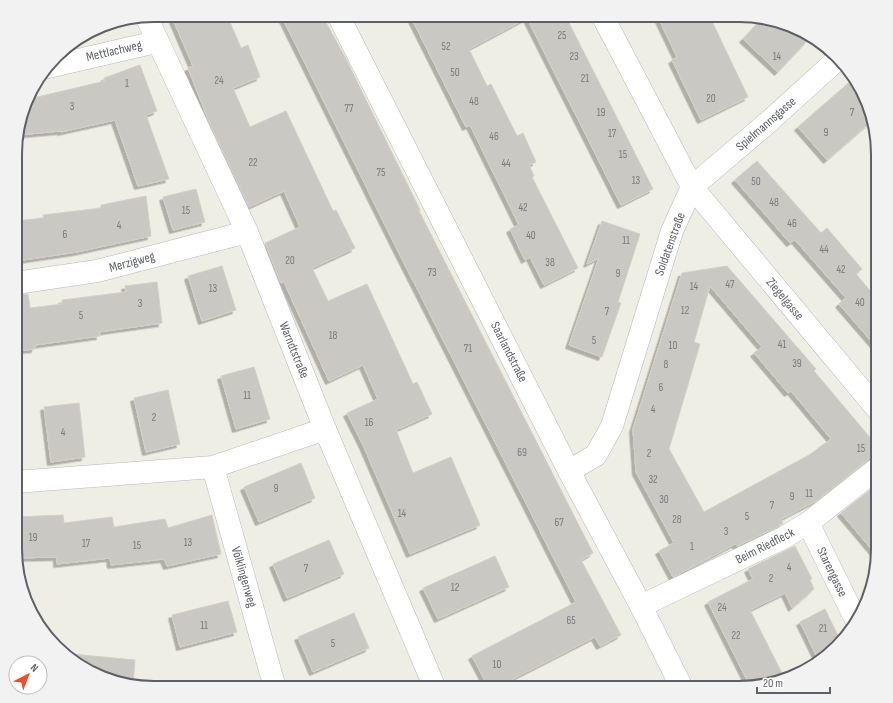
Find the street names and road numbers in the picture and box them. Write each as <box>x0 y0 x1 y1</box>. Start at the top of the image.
street label: Mettlachweg <box>85 37 143 65</box>
street label: Spielmannsgasse <box>733 94 799 154</box>
street label: Soldatenstraße <box>651 210 689 278</box>
street label: Merzigweg <box>107 248 157 276</box>
street label: Ziegelgasse <box>763 275 807 323</box>
street label: Warndtstraße <box>275 319 313 381</box>
street label: Saarlandstraße <box>487 319 531 385</box>
street label: Beim Riedfleck <box>733 524 797 568</box>
street label: Völklingenweg <box>228 545 260 609</box>
street label: Starengasse <box>813 545 851 599</box>

